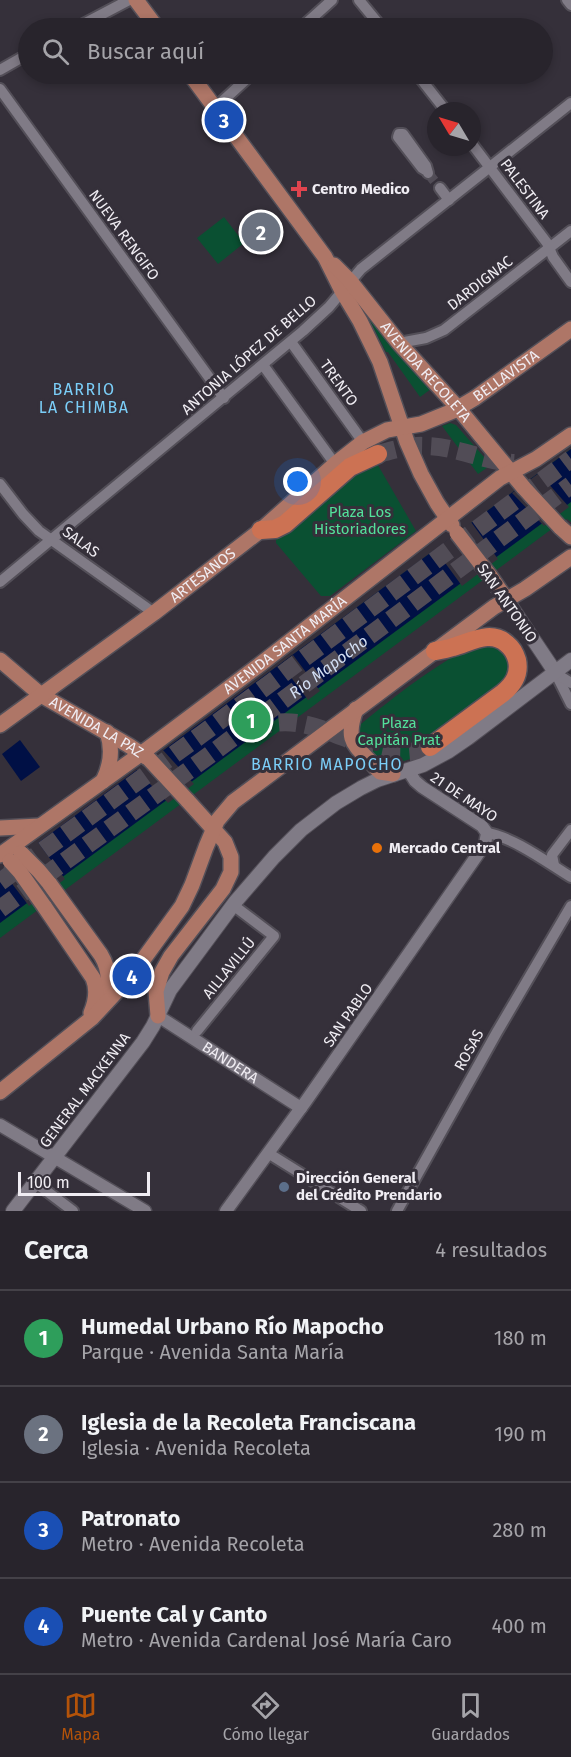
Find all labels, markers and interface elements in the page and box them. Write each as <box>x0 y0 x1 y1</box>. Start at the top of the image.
search box <box>18 18 553 84</box>
icon: search <box>39 35 72 68</box>
text: Buscar aquí <box>87 38 204 65</box>
pin: 3 <box>204 98 244 142</box>
north arrow <box>427 102 481 156</box>
street label: PALESTINA <box>497 155 554 223</box>
marker: Centro Medico <box>290 180 308 198</box>
place label: Centro Medico <box>312 180 410 198</box>
street label: NUEVA RENGIFO <box>85 186 163 284</box>
pin: 2 <box>242 210 280 254</box>
street label: DARDIGNAC <box>444 252 517 314</box>
street label: ANTONIA LÓPEZ DE BELLO <box>178 292 320 418</box>
street label: AVENIDA RECOLETA <box>377 318 475 426</box>
street label: BELLAVISTA <box>469 346 543 406</box>
street label: TRENTO <box>316 356 362 410</box>
district label: BARRIO LA CHIMBA <box>39 380 129 417</box>
your location <box>283 467 312 496</box>
park label: Plaza Los Historiadores <box>314 503 406 538</box>
street label: SALAS <box>59 523 103 561</box>
street label: ARTESANOS <box>166 544 239 606</box>
street label: SAN ANTONIO <box>473 560 541 646</box>
street label: AVENIDA SANTA MARÍA <box>220 592 350 698</box>
water label: Río Mapocho <box>285 631 372 703</box>
street label: AVENIDA LA PAZ <box>46 693 147 762</box>
pin: 1 <box>232 698 270 742</box>
park label: Plaza Capitán Prat <box>357 714 441 749</box>
district label: BARRIO MAPOCHO <box>251 755 403 774</box>
street label: 21 DE MAYO <box>427 768 501 826</box>
place label: Mercado Central <box>389 839 501 857</box>
marker: Mercado Central <box>370 841 384 855</box>
street label: AILLAVILLÚ <box>199 934 259 1002</box>
pin: 4 <box>112 954 152 998</box>
street label: SAN PABLO <box>320 980 376 1050</box>
street label: ROSAS <box>450 1026 488 1074</box>
street label: GENERAL MACKENNA <box>36 1029 134 1151</box>
street label: BANDERA <box>199 1038 262 1087</box>
scale bar <box>18 1169 150 1196</box>
place label: Dirección General del Crédito Prendario <box>296 1169 442 1204</box>
text: 100 m <box>27 1173 70 1192</box>
marker: Dirección General del Crédito Prendario <box>277 1180 291 1194</box>
text: Cerca <box>24 1235 89 1266</box>
text: 4 resultados <box>435 1238 547 1262</box>
text: Humedal Urbano Río Mapocho <box>81 1313 384 1340</box>
text: 1 <box>39 1326 48 1350</box>
text: 180 m <box>494 1326 547 1350</box>
text: Parque · Avenida Santa María <box>81 1340 344 1364</box>
text: Iglesia de la Recoleta Franciscana <box>81 1409 416 1436</box>
text: 2 <box>38 1422 49 1446</box>
text: 190 m <box>494 1422 547 1446</box>
text: Iglesia · Avenida Recoleta <box>81 1436 311 1460</box>
text: Patronato <box>81 1505 180 1532</box>
text: 3 <box>38 1518 49 1542</box>
text: 280 m <box>492 1518 547 1542</box>
text: Metro · Avenida Recoleta <box>81 1532 305 1556</box>
text: Puente Cal y Canto <box>81 1601 267 1628</box>
text: 4 <box>38 1614 49 1638</box>
text: 400 m <box>492 1614 547 1638</box>
text: Metro · Avenida Cardenal José María Caro <box>81 1628 452 1652</box>
tab: Mapa <box>61 1689 100 1744</box>
tab: Cómo llegar <box>223 1689 309 1744</box>
tab: Guardados <box>431 1689 510 1744</box>

